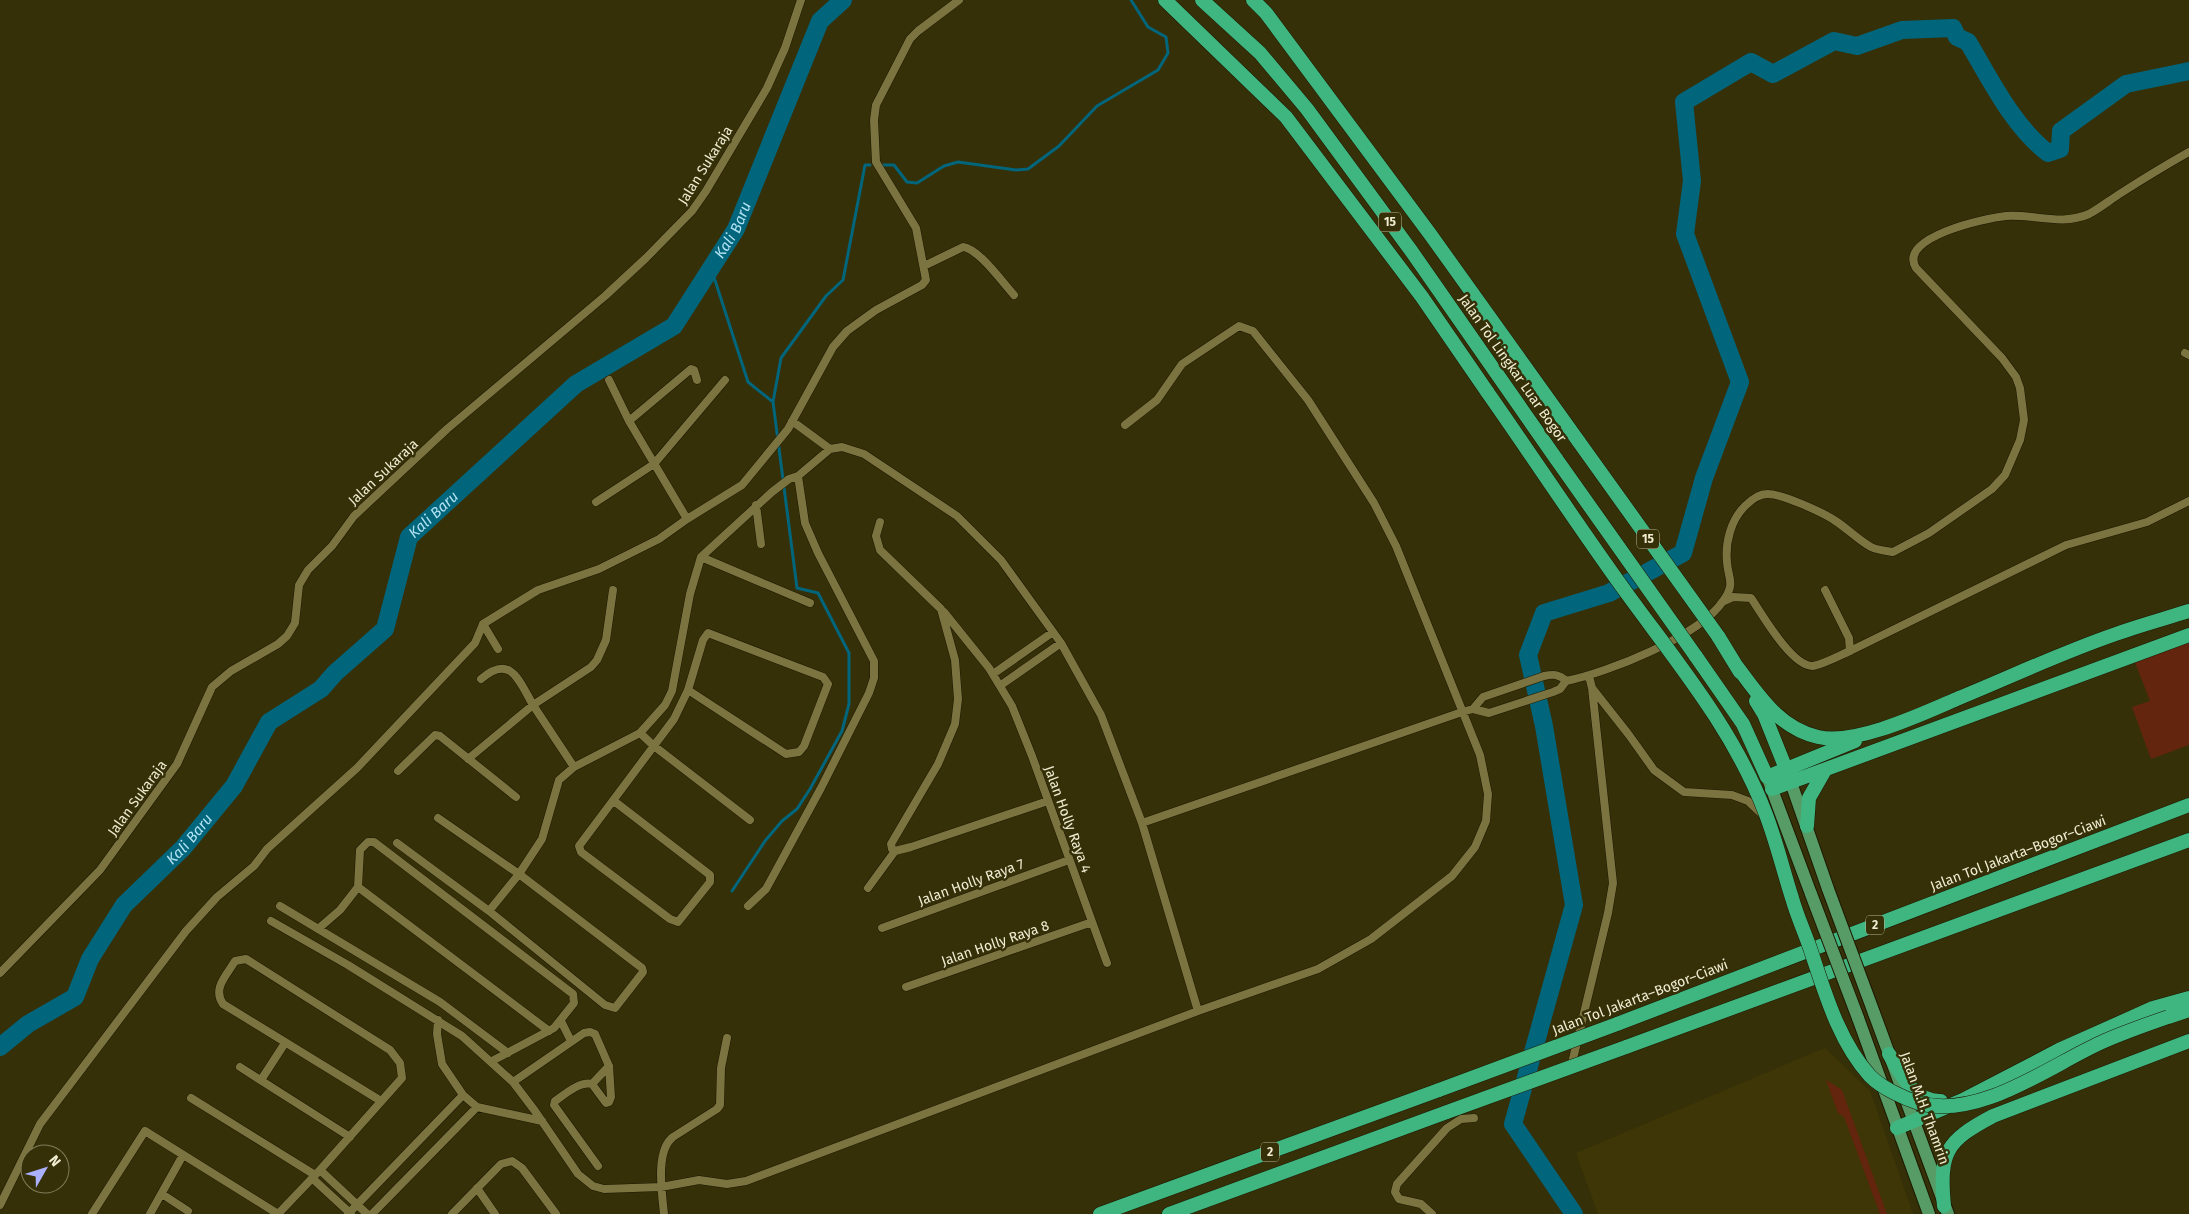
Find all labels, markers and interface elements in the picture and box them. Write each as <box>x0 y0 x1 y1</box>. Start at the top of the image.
street label: Jalan Sukaraja <box>674 123 736 208</box>
water label: Kali Baru <box>711 199 755 262</box>
road number: 15 <box>1379 212 1401 232</box>
street label: Jalan Tol Lingkar Luar Bogor <box>1455 291 1571 446</box>
street label: Jalan Sukaraja <box>345 436 422 509</box>
water label: Kali Baru <box>405 487 462 542</box>
road number: 15 <box>1637 530 1659 548</box>
street label: Jalan Sukaraja <box>104 757 171 840</box>
street label: Jalan Holly Raya 4 <box>1040 763 1095 876</box>
water label: Kali Baru <box>162 810 216 868</box>
street label: Jalan Tol Jakarta–Bogor–Ciawi <box>1928 812 2108 895</box>
street label: Jalan Holly Raya 7 <box>916 855 1027 910</box>
road number: 2 <box>1866 916 1884 934</box>
street label: Jalan Holly Raya 8 <box>939 917 1052 970</box>
street label: Jalan Tol Jakarta–Bogor–Ciawi <box>1550 956 1730 1039</box>
street label: Jalan M.H. Thamrin <box>1896 1049 1953 1167</box>
road number: 2 <box>1261 1142 1279 1162</box>
north arrow <box>20 1144 70 1194</box>
text: N <box>45 1152 64 1170</box>

